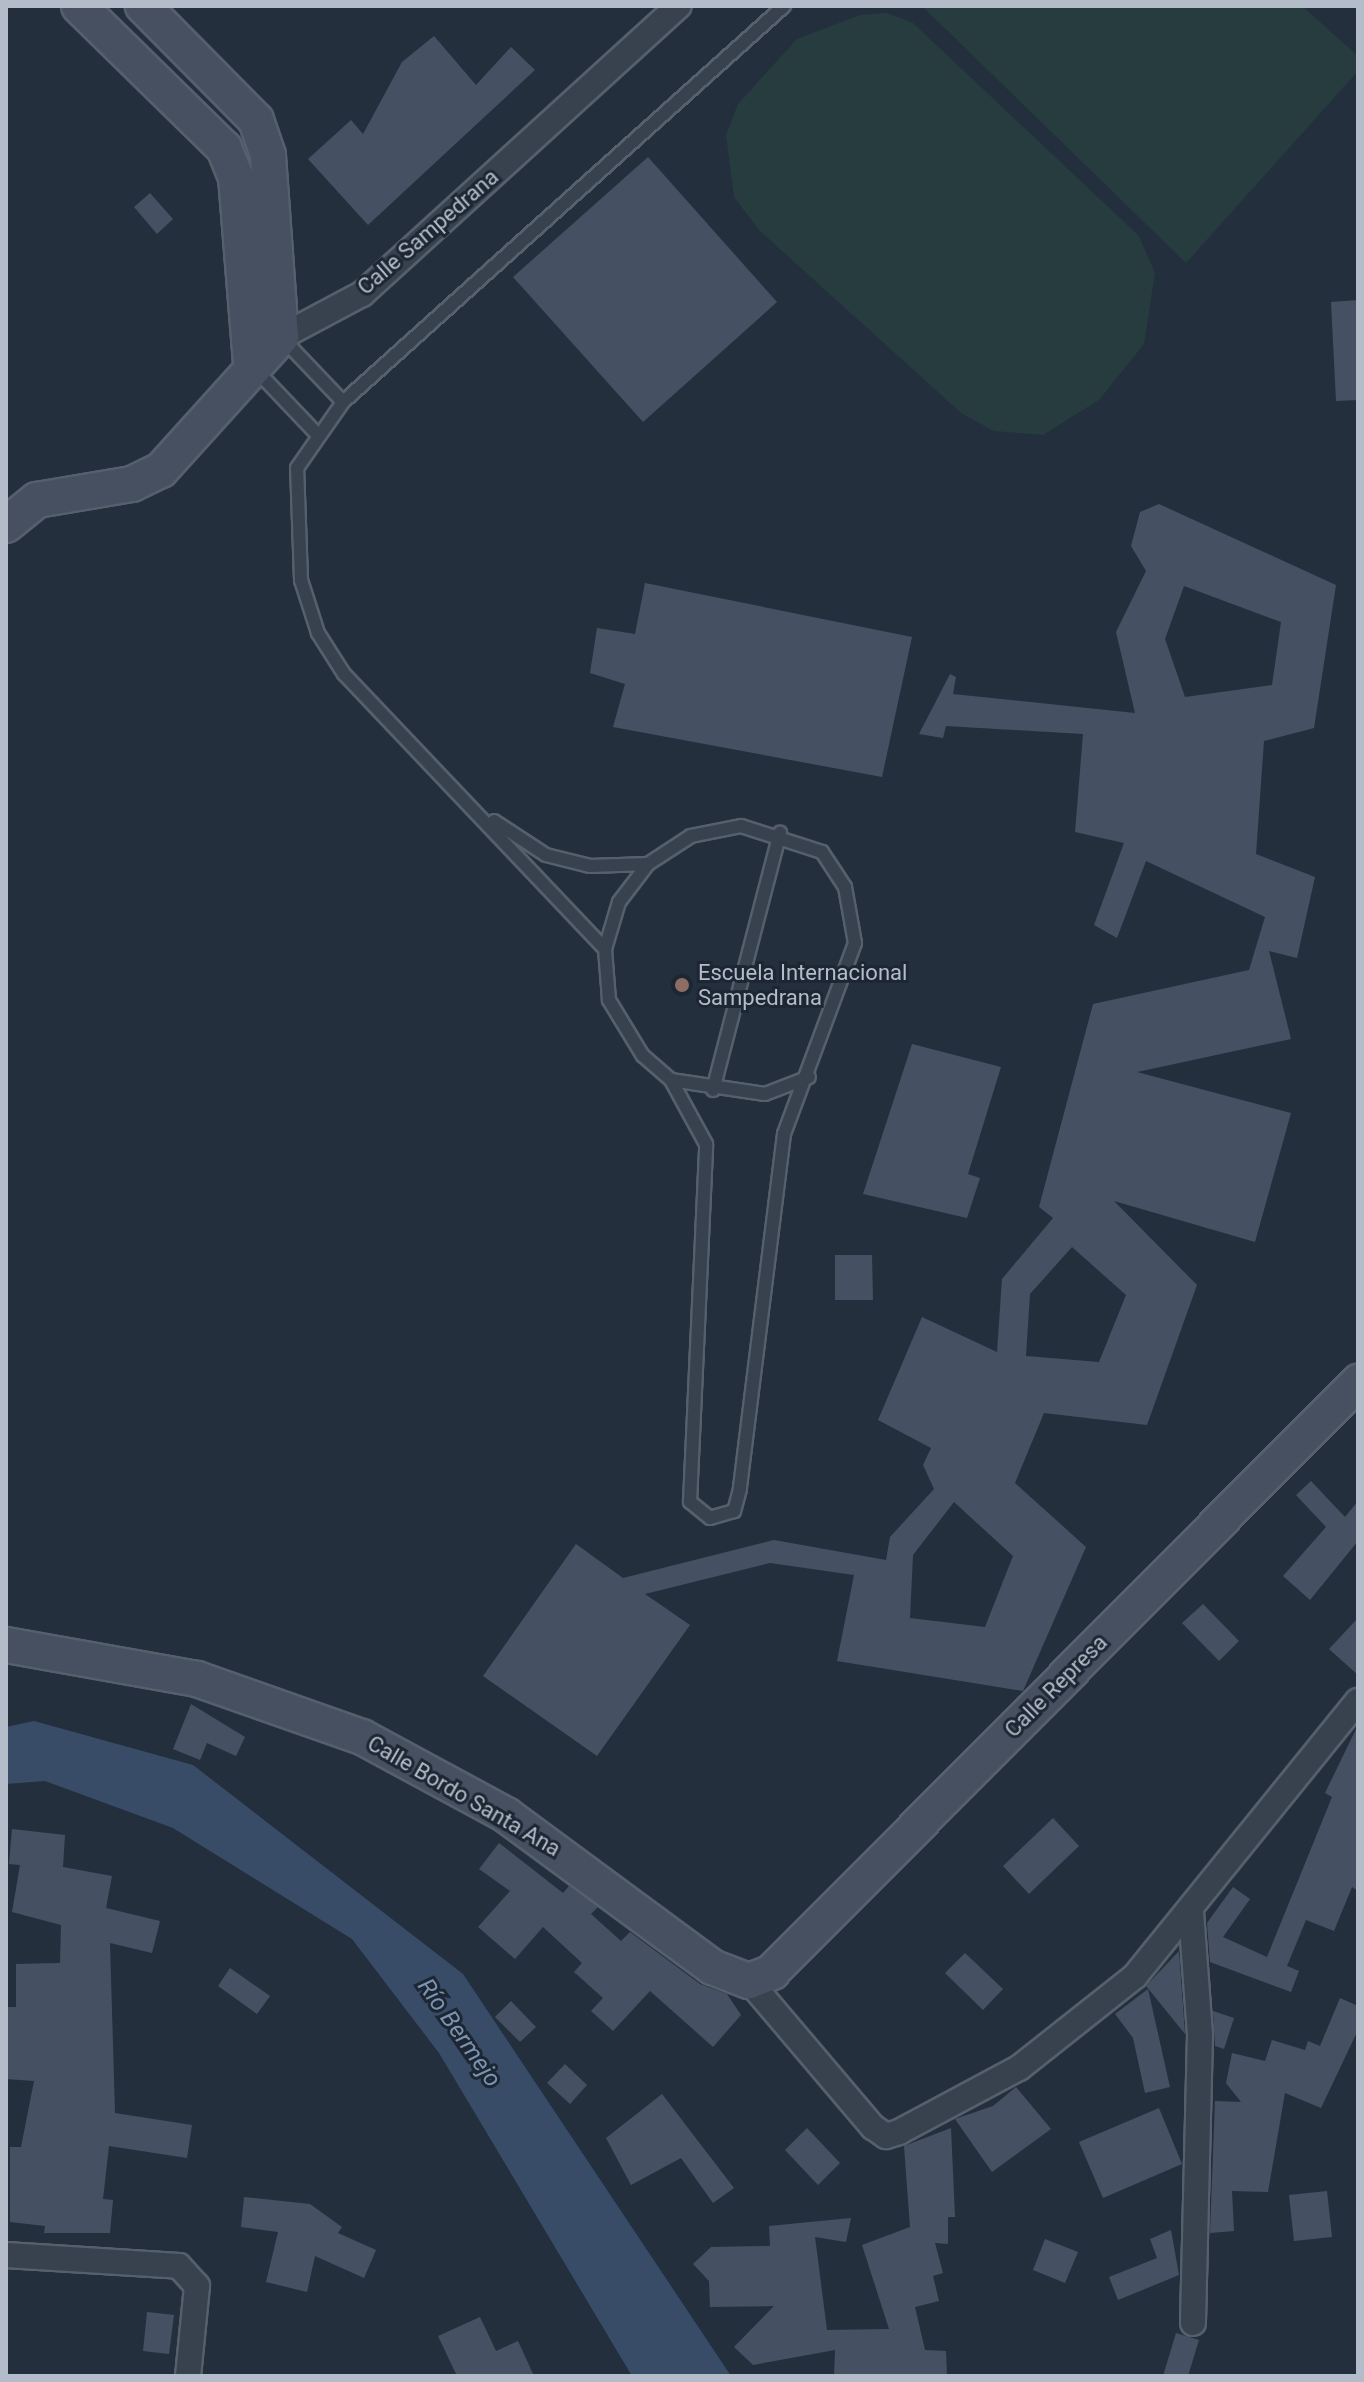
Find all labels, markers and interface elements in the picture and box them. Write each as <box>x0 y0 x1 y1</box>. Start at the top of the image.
street label: Calle Sampedrana <box>352 164 504 300</box>
place label: Escuela Internacional Sampedrana <box>698 959 907 1010</box>
marker: Escuela Internacional Sampedrana <box>673 976 691 994</box>
street label: Calle Represa <box>999 1629 1113 1743</box>
street label: Calle Bordo Santa Ana <box>363 1730 565 1862</box>
water label: Río Bermejo <box>411 1973 507 2093</box>

